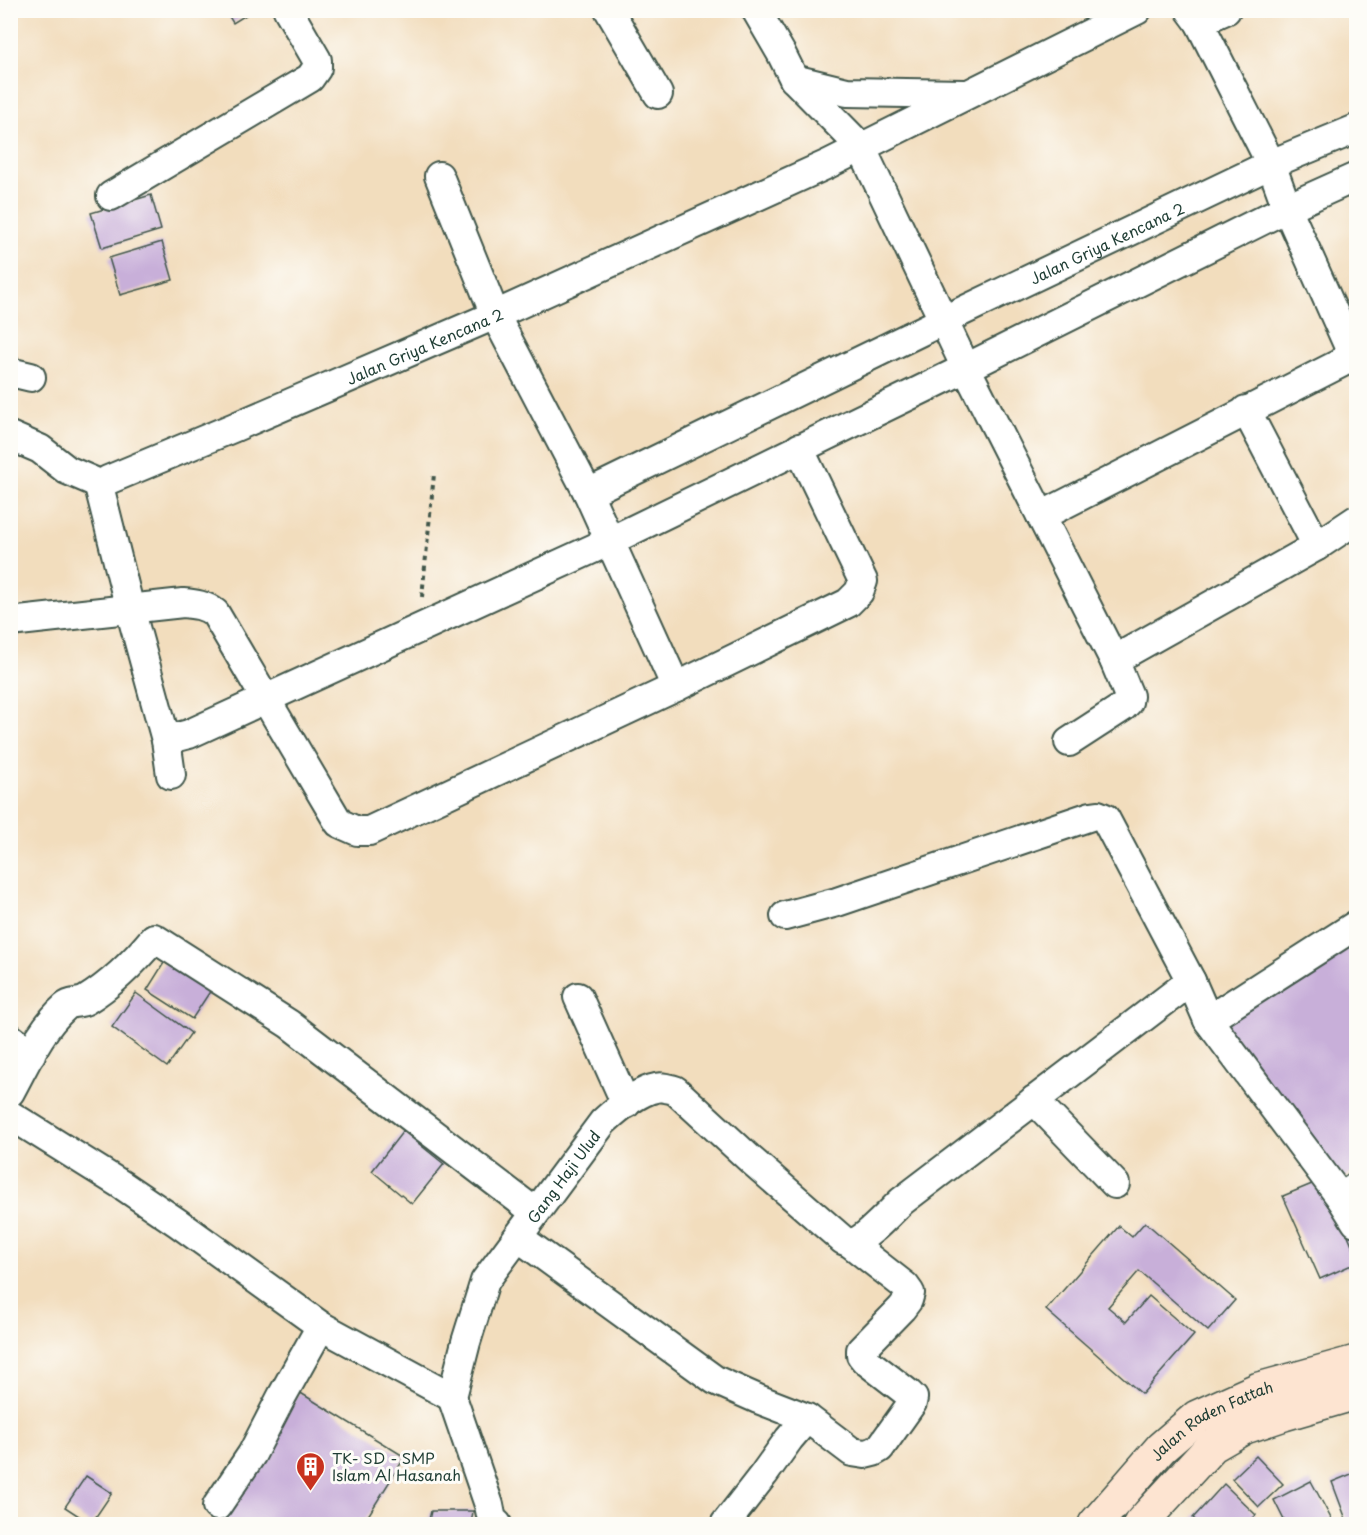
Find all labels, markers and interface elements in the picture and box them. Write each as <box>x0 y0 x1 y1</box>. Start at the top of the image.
street label: Jalan Griya Kencana 2 <box>1025 196 1188 289</box>
street label: Jalan Griya Kencana 2 <box>342 301 507 389</box>
street label: Gang Haji Ulud <box>521 1125 605 1227</box>
street label: Jalan Raden Fattah <box>1144 1374 1275 1465</box>
place label: TK- SD - SMP Islam Al Hasanah <box>332 1446 461 1486</box>
building icon: TK- SD - SMP Islam Al Hasanah <box>295 1450 327 1492</box>

